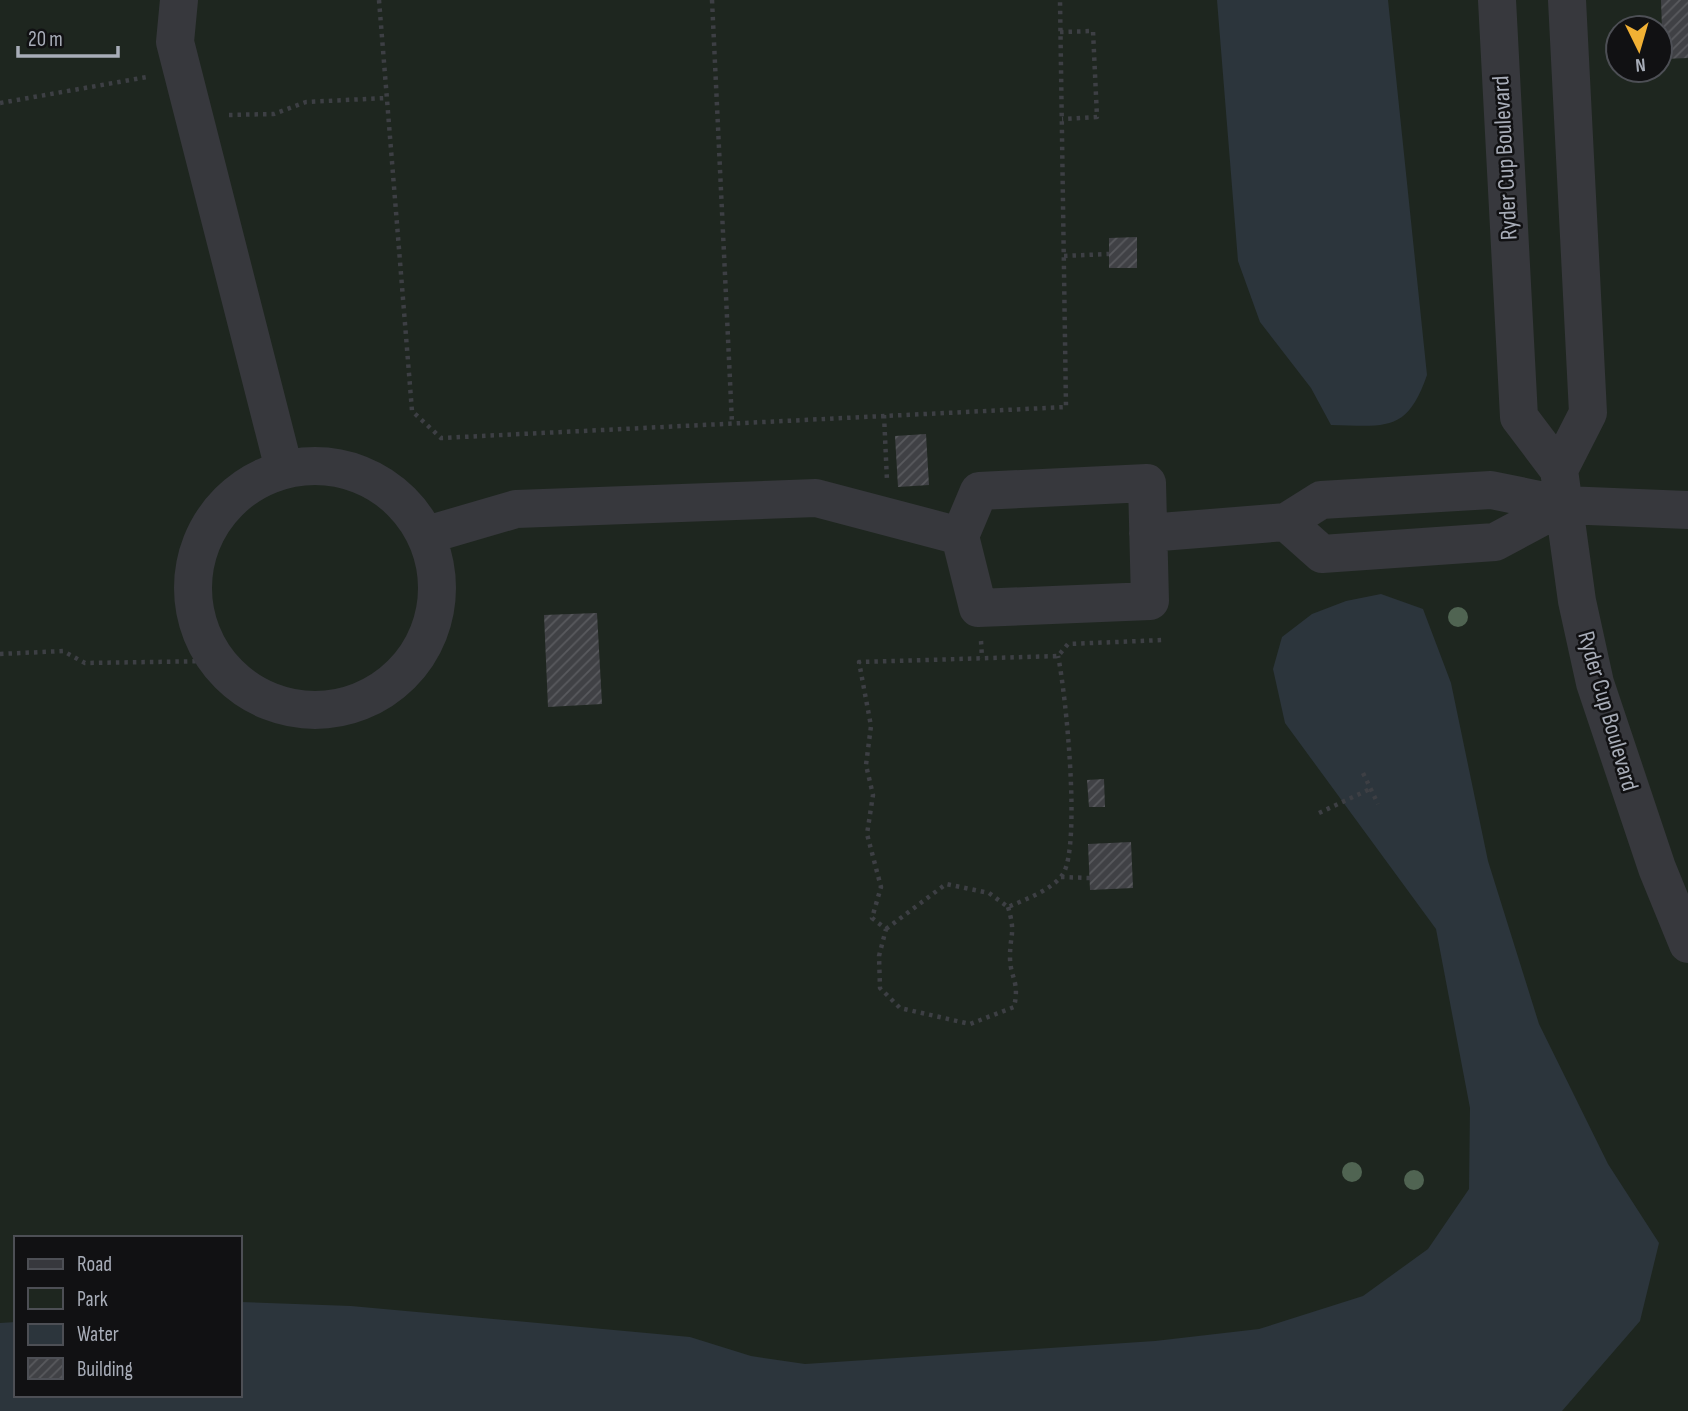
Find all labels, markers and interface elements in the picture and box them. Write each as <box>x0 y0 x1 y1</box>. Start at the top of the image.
scale bar <box>18 14 117 58</box>
north arrow <box>1604 14 1674 84</box>
text: 20 m <box>28 27 63 52</box>
text: N <box>1634 53 1646 76</box>
street label: Ryder Cup Boulevard <box>1486 75 1524 241</box>
street label: Ryder Cup Boulevard <box>1571 628 1645 794</box>
legend <box>14 1236 242 1397</box>
text: Road <box>77 1252 112 1277</box>
text: Park <box>77 1287 108 1312</box>
text: Water <box>77 1322 119 1347</box>
text: Building <box>77 1357 133 1382</box>

